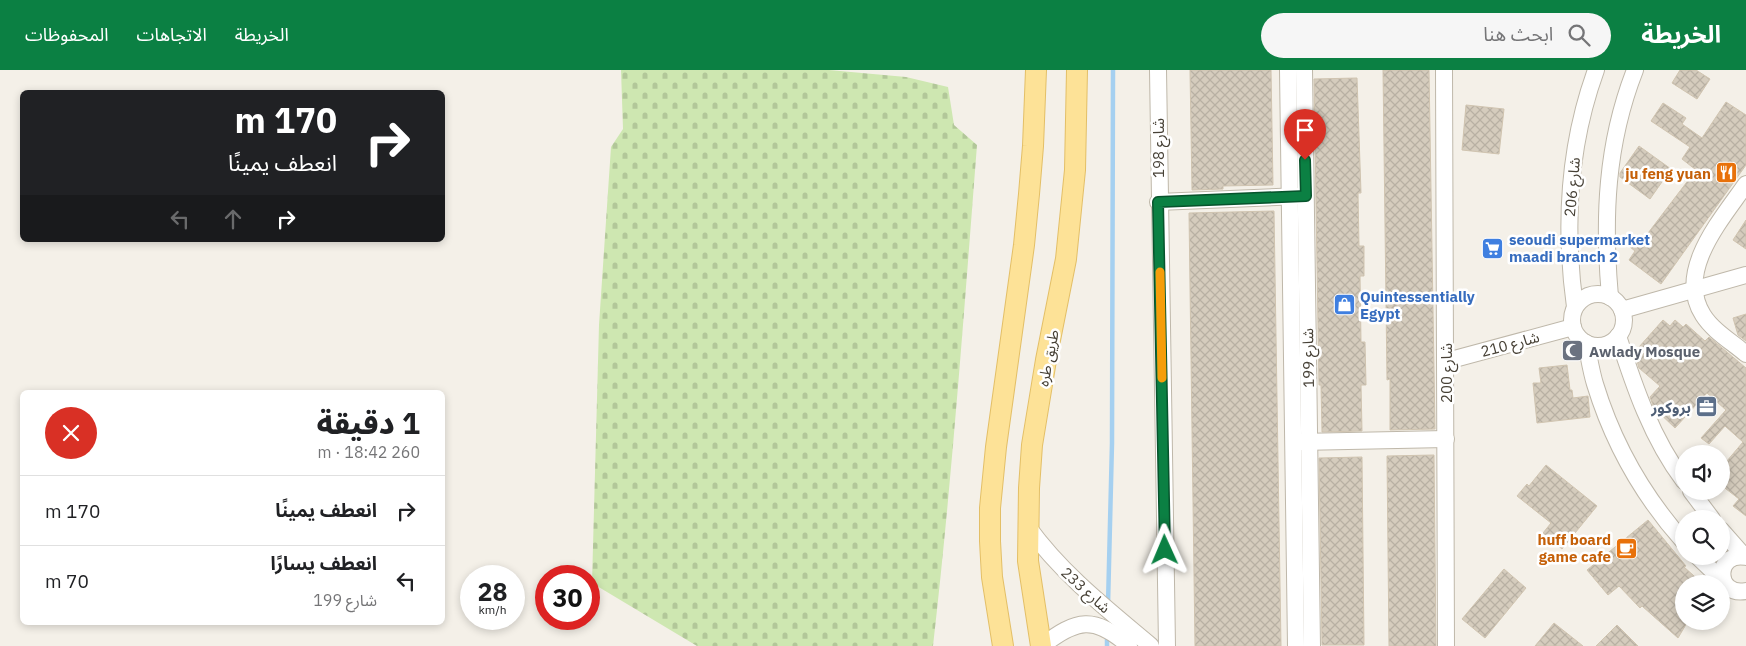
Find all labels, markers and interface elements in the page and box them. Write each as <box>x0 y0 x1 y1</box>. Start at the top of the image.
search box <box>1261 13 1611 58</box>
text: الخريطة <box>1641 18 1721 50</box>
icon: search <box>1565 21 1593 49</box>
text: ابحث هنا <box>1483 22 1553 46</box>
text: المحفوظات <box>25 23 109 46</box>
text: الاتجاهات <box>137 23 207 46</box>
text: الخريطة <box>235 23 289 46</box>
text: 170 m <box>234 97 337 143</box>
pin <box>1284 109 1326 160</box>
icon: right <box>355 110 420 175</box>
icon: arrive <box>1291 116 1319 144</box>
street label: شارع 198 <box>1149 118 1171 178</box>
text: انعطف يمينًا <box>228 148 337 177</box>
street label: شارع 206 <box>1560 156 1587 218</box>
restaurant icon: ju feng yuan <box>1715 161 1739 185</box>
place label: ju feng yuan <box>1624 164 1711 183</box>
icon: left <box>166 205 194 233</box>
icon: ahead <box>219 205 247 233</box>
icon: right <box>272 205 300 233</box>
place label: seoudi supermarket maadi branch 2 <box>1509 230 1650 266</box>
supermarket icon: seoudi supermarket maadi branch 2 <box>1481 236 1505 260</box>
place label: Quintessentially Egypt <box>1360 287 1475 323</box>
shop icon: Quintessentially Egypt <box>1332 293 1356 317</box>
street label: شارع 210 <box>1479 327 1542 364</box>
street label: طريق طره <box>1033 328 1064 388</box>
street label: شارع 199 <box>1298 328 1321 388</box>
mosque icon: Awlady Mosque <box>1561 339 1585 363</box>
place label: Awlady Mosque <box>1589 342 1700 361</box>
street label: شارع 200 <box>1437 343 1459 403</box>
office icon: بروكور <box>1695 395 1719 419</box>
place label: بروكور <box>1650 398 1691 417</box>
text: 1 دقيقة <box>317 403 420 442</box>
button: close <box>45 407 97 459</box>
text: 260 m · 18:42 <box>318 442 420 462</box>
map controls <box>1675 445 1730 630</box>
button: sound <box>1675 445 1730 500</box>
icon: right <box>392 497 420 525</box>
text: انعطف يمينًا <box>275 498 377 522</box>
text: 170 m <box>45 499 100 523</box>
button: search <box>1675 510 1730 565</box>
position arrow <box>1138 523 1190 575</box>
place label: huff board game cafe <box>1537 530 1611 566</box>
cafe icon: huff board game cafe <box>1615 536 1639 560</box>
text: انعطف يسارًا <box>270 551 377 575</box>
street label: شارع 233 <box>1055 563 1115 619</box>
speed limit sign: 30 <box>535 565 600 630</box>
icon: left <box>392 567 420 595</box>
text: 70 m <box>45 569 89 593</box>
text: 28 <box>477 575 508 608</box>
button: layers <box>1675 575 1730 630</box>
text: شارع 199 <box>313 590 377 610</box>
text: km/h <box>478 602 507 617</box>

